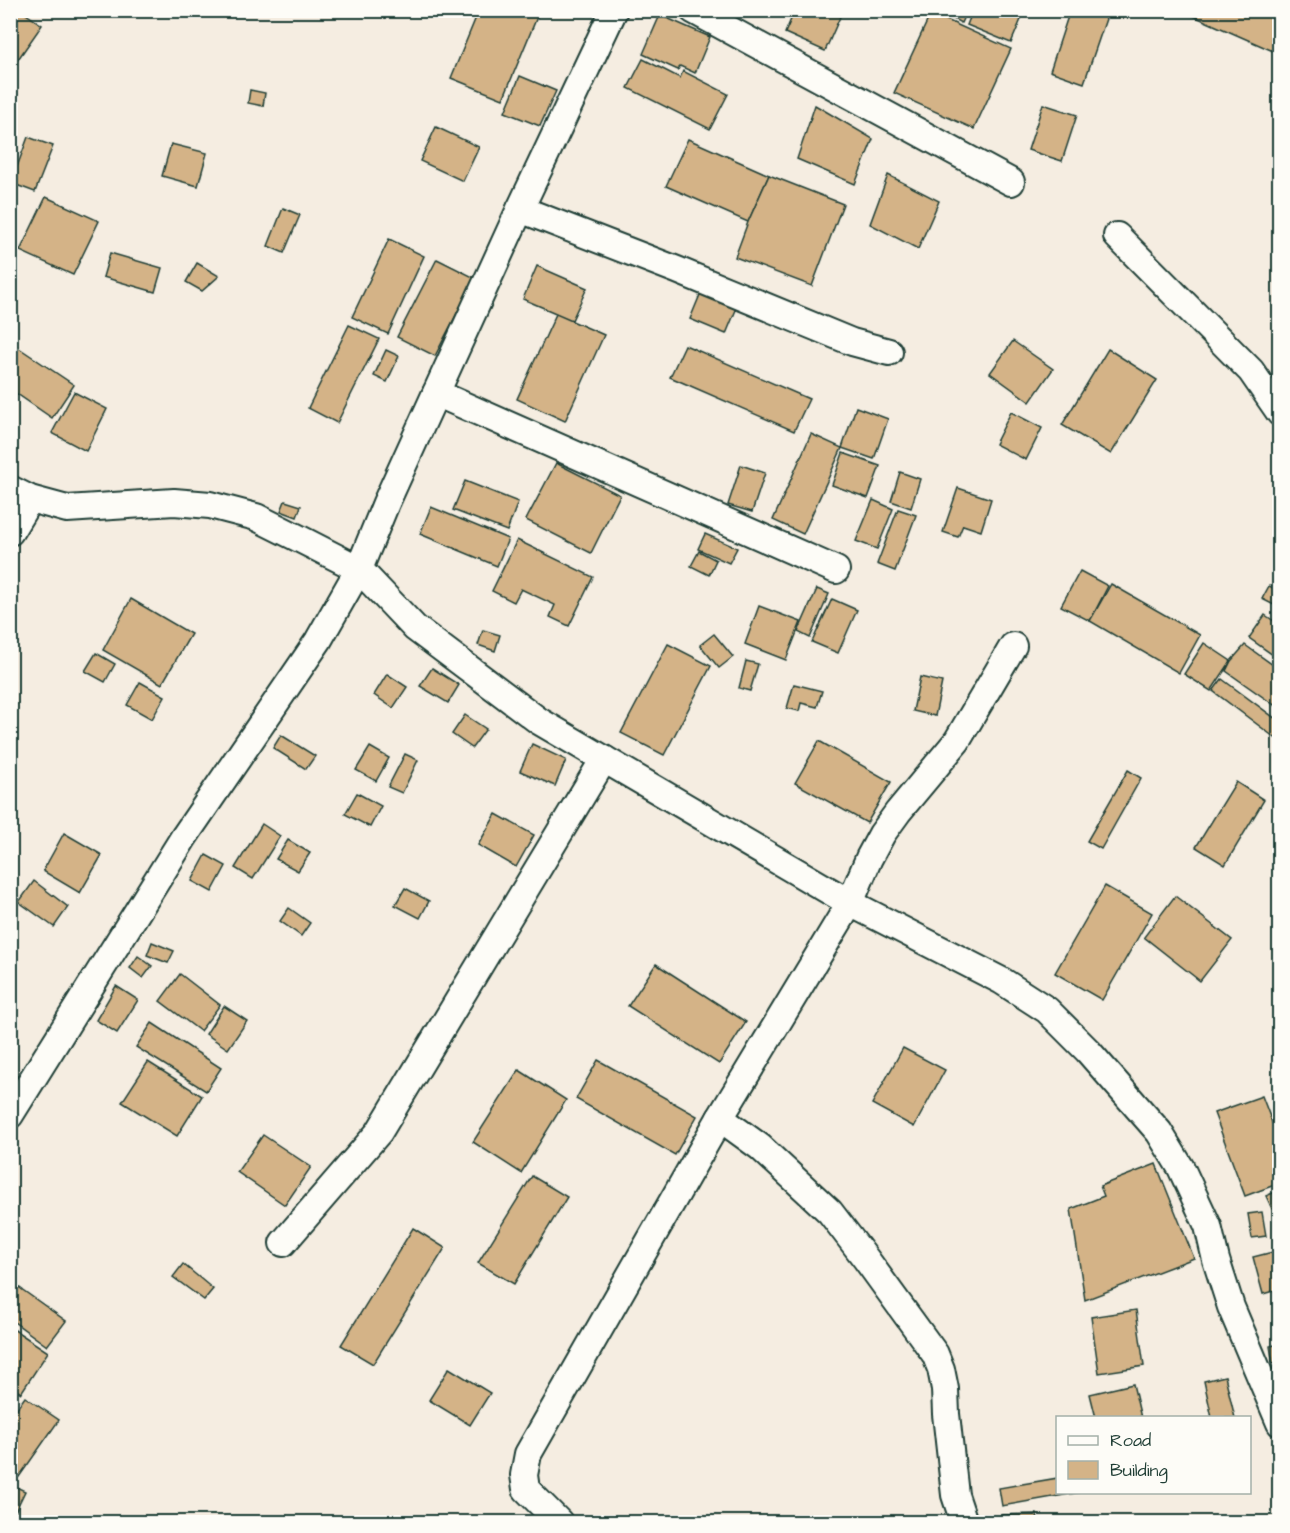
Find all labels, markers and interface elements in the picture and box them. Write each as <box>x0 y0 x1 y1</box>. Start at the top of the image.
legend <box>1056 1416 1251 1494</box>
text: Road <box>1110 1428 1151 1453</box>
text: Building <box>1110 1458 1168 1484</box>

